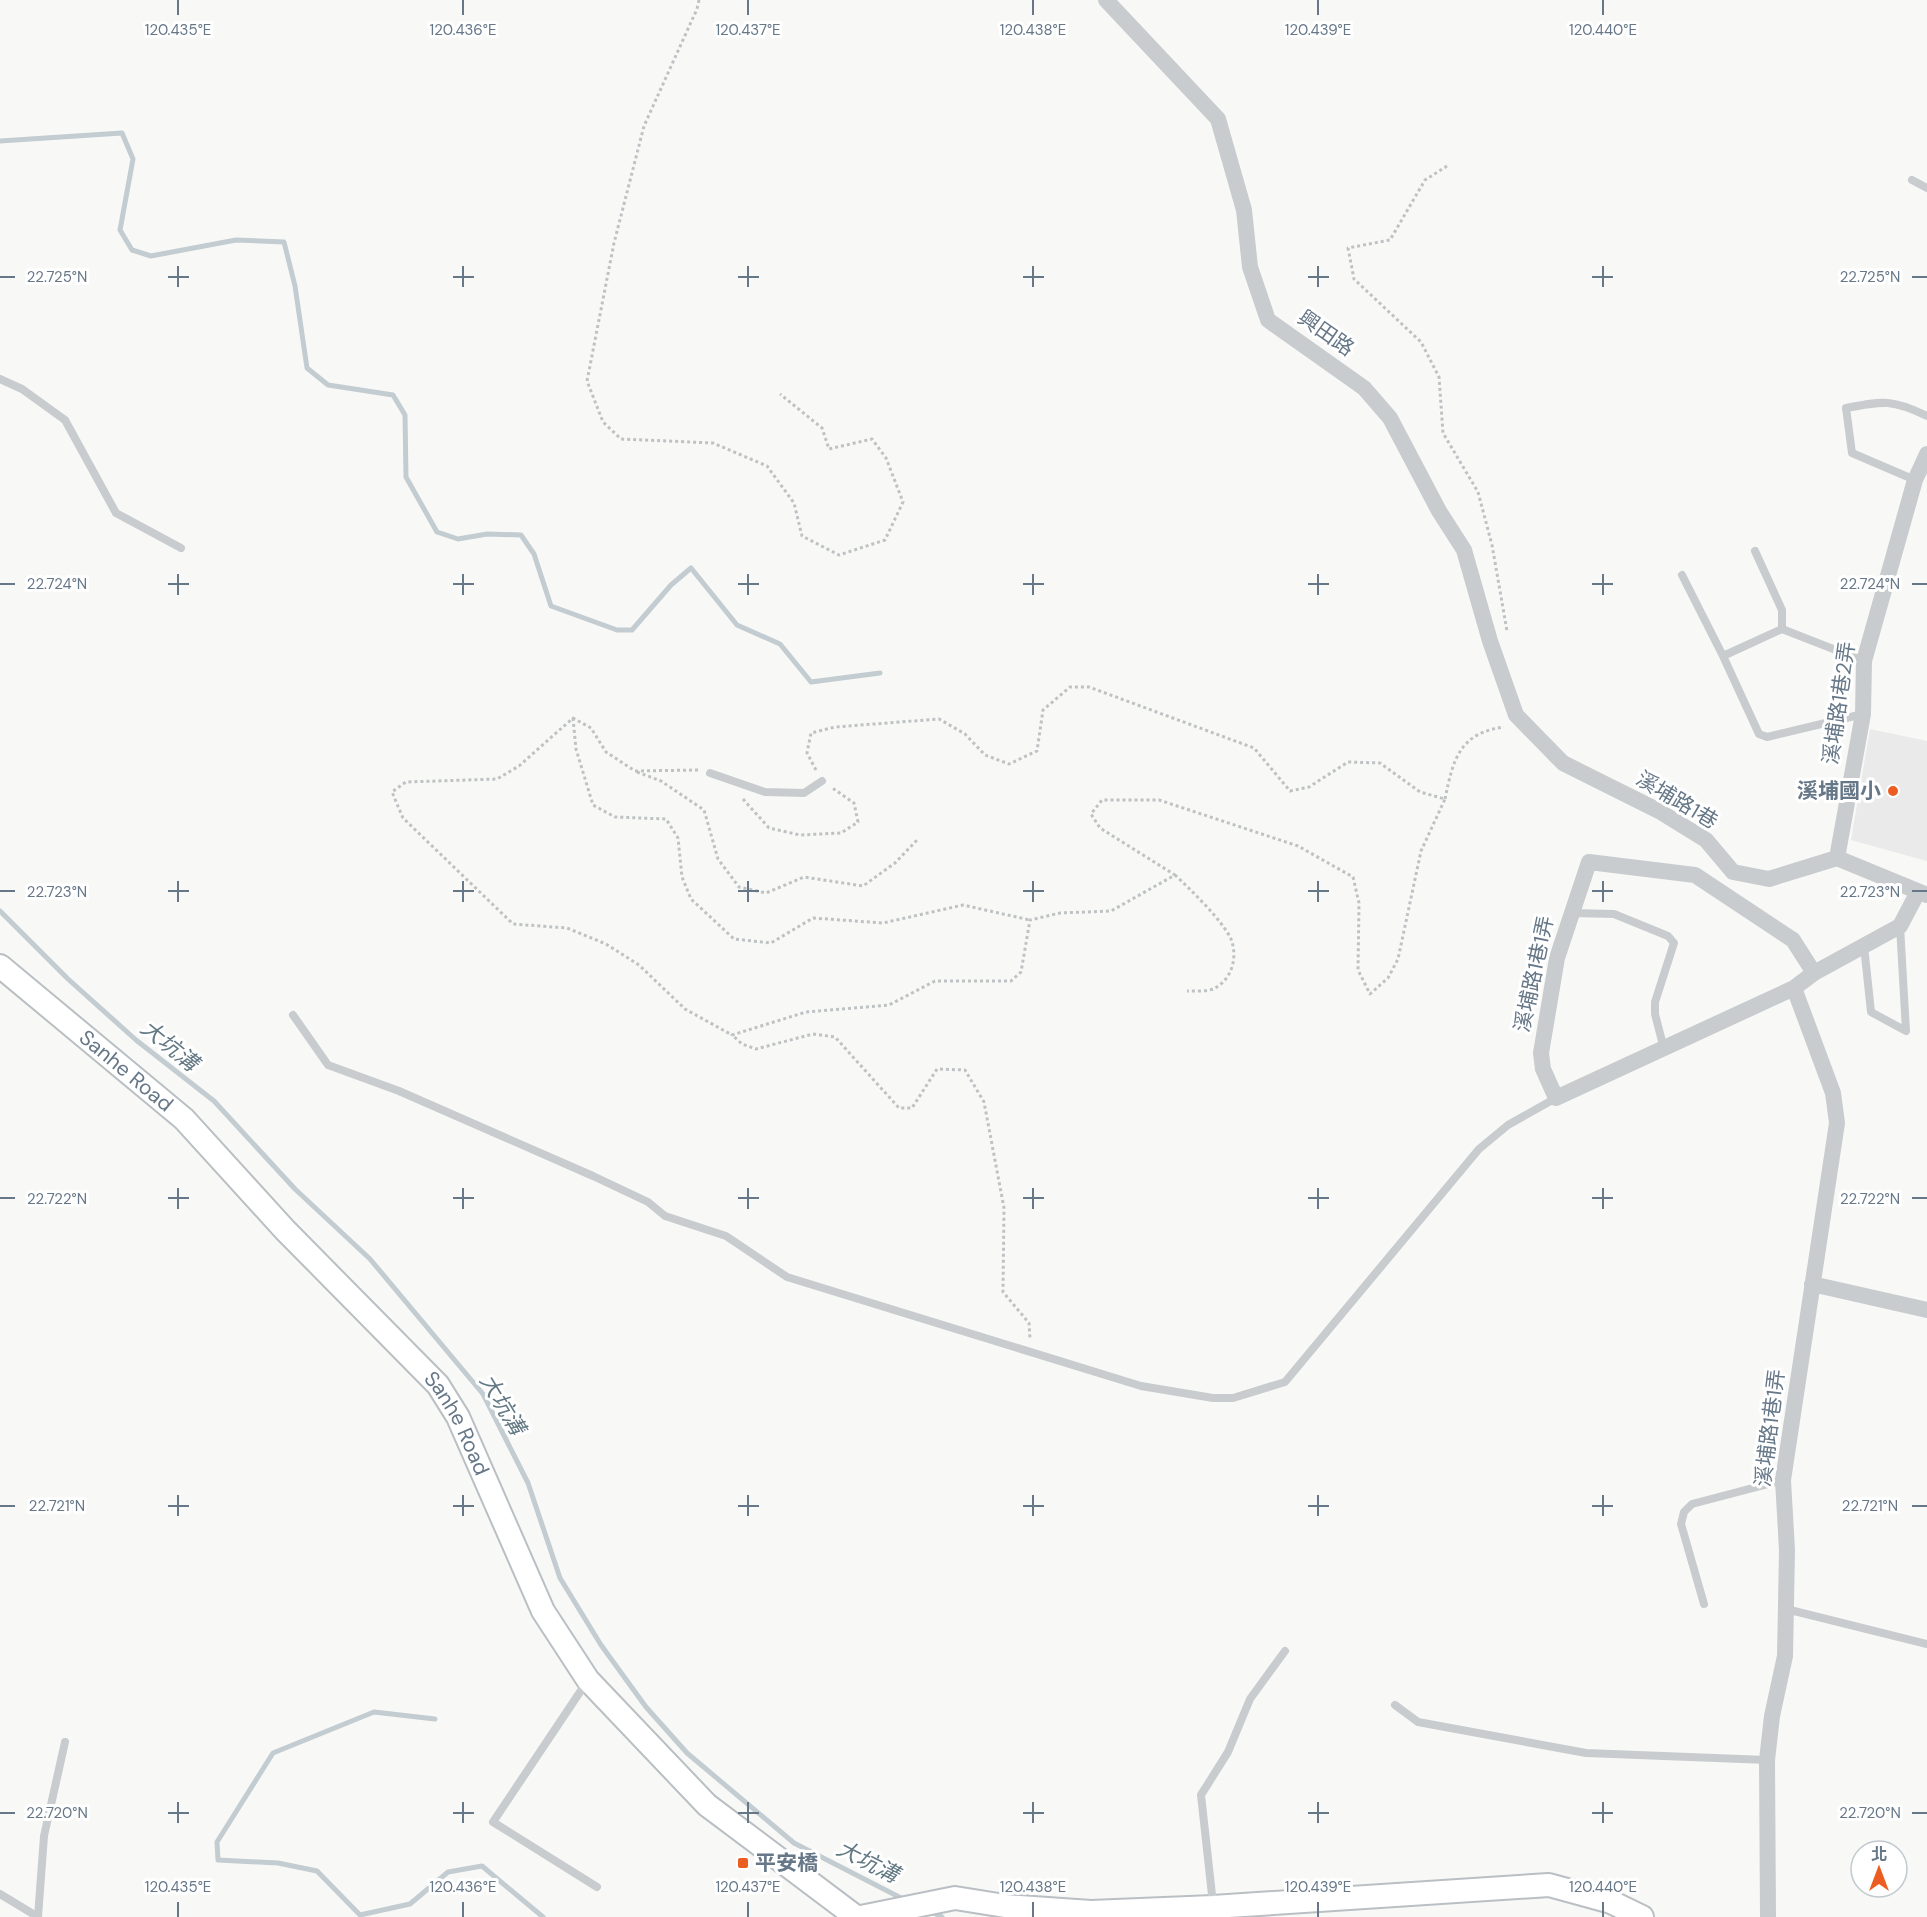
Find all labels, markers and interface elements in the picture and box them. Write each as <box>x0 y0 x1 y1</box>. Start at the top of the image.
text: 120.435°E <box>145 20 211 40</box>
text: 120.436°E <box>430 20 496 40</box>
text: 120.437°E <box>715 20 781 40</box>
text: 120.438°E <box>1000 20 1066 40</box>
text: 120.439°E <box>1285 20 1351 40</box>
text: 120.440°E <box>1569 20 1637 40</box>
text: 22.725°N <box>27 267 87 287</box>
text: 22.725°N <box>1840 267 1900 287</box>
street label: 興田路 <box>1292 303 1360 363</box>
text: 22.724°N <box>27 574 87 594</box>
text: 22.724°N <box>1840 574 1900 594</box>
street label: 溪埔路1巷2弄 <box>1817 640 1861 766</box>
street label: 溪埔路1巷 <box>1631 765 1723 835</box>
place label: 溪埔國小 <box>1797 777 1881 805</box>
marker: 溪埔國小 <box>1886 784 1900 798</box>
text: 22.723°N <box>27 882 87 902</box>
text: 22.723°N <box>1840 882 1900 902</box>
street label: 溪埔路1巷1弄 <box>1508 913 1560 1035</box>
water label: 大坑溝 <box>135 1013 207 1079</box>
street label: Sanhe Road <box>73 1024 179 1118</box>
text: 22.722°N <box>27 1189 87 1209</box>
text: 22.722°N <box>1840 1189 1900 1209</box>
street label: Sanhe Road <box>418 1365 496 1480</box>
water label: 大坑溝 <box>473 1368 534 1443</box>
street label: 溪埔路1巷1弄 <box>1749 1368 1791 1488</box>
text: 22.721°N <box>29 1496 85 1516</box>
text: 22.721°N <box>1842 1496 1898 1516</box>
text: 22.720°N <box>26 1803 88 1823</box>
text: 22.720°N <box>1839 1803 1901 1823</box>
water label: 大坑溝 <box>832 1834 906 1891</box>
north arrow <box>1849 1839 1909 1899</box>
text: 北 <box>1871 1844 1887 1865</box>
place label: 平安橋 <box>755 1849 818 1877</box>
marker: 平安橋 <box>736 1856 750 1870</box>
text: 120.435°E <box>145 1877 211 1897</box>
text: 120.436°E <box>430 1877 496 1897</box>
text: 120.437°E <box>715 1877 781 1897</box>
text: 120.438°E <box>1000 1877 1066 1897</box>
text: 120.439°E <box>1285 1877 1351 1897</box>
text: 120.440°E <box>1569 1877 1637 1897</box>

